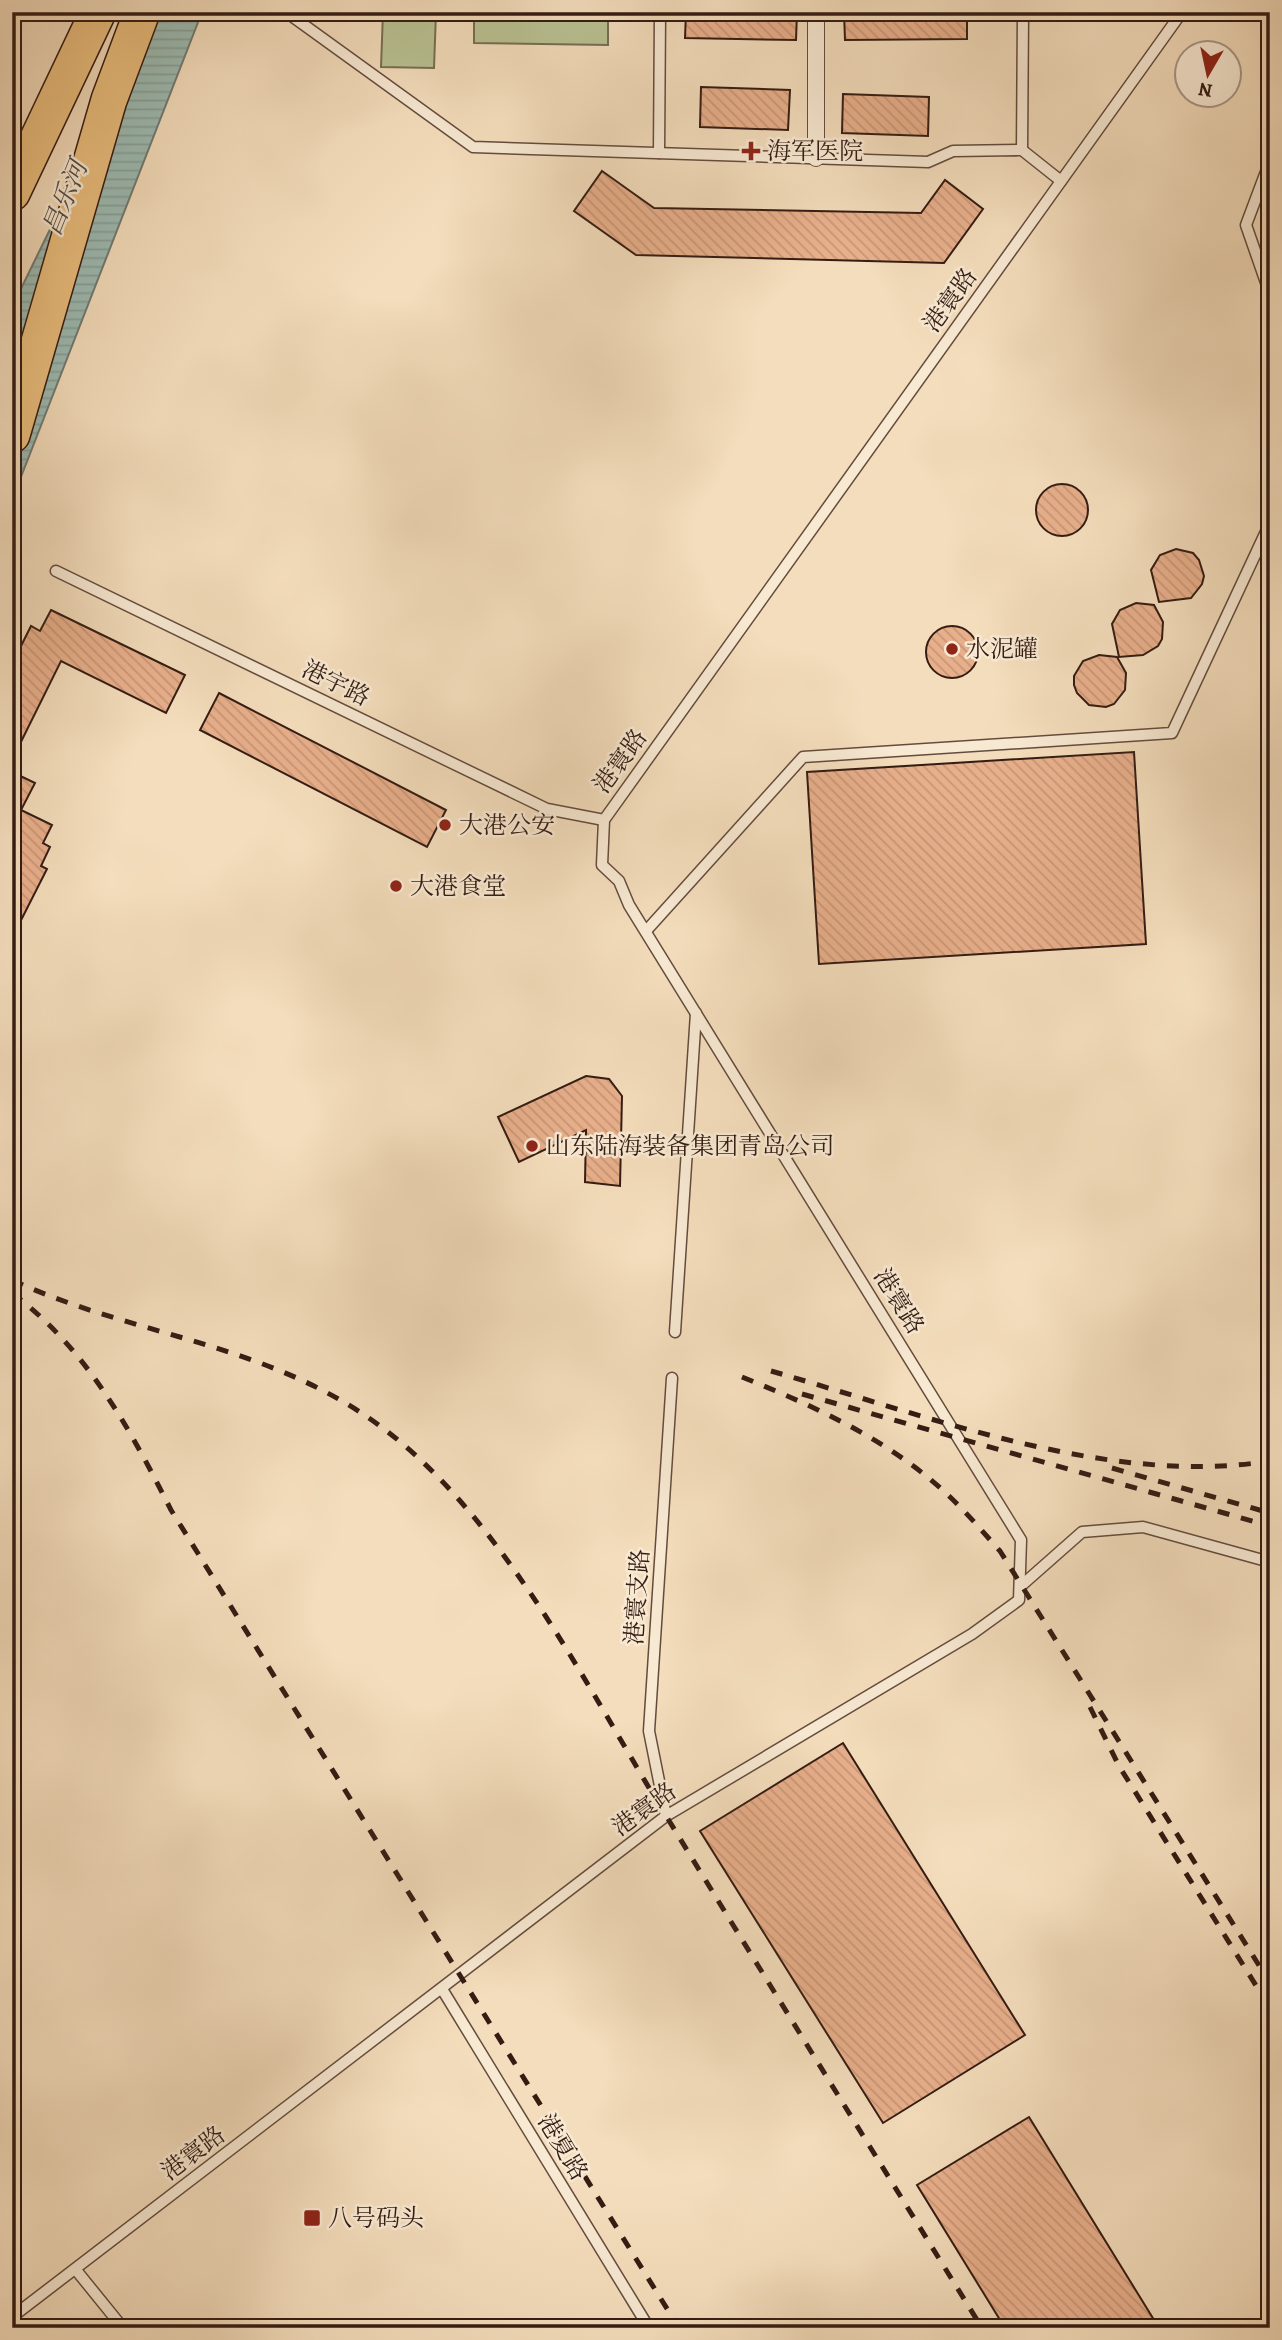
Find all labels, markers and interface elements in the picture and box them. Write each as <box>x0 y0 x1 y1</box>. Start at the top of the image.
north arrow <box>1174 38 1244 108</box>
text: N <box>1196 76 1214 104</box>
place label: 海军医院 <box>767 135 863 167</box>
marker: 海军医院 <box>741 141 761 161</box>
water label: 昌乐河 <box>34 152 97 241</box>
street label: 港寰路 <box>916 261 984 339</box>
place label: 水泥罐 <box>966 633 1038 665</box>
marker: 水泥罐 <box>944 641 960 657</box>
street label: 港宇路 <box>297 653 375 713</box>
street label: 港寰路 <box>586 722 654 800</box>
place label: 大港公安 <box>459 809 555 841</box>
marker: 大港公安 <box>437 817 453 833</box>
place label: 大港食堂 <box>410 870 506 902</box>
marker: 大港食堂 <box>388 878 404 894</box>
place label: 山东陆海装备集团青岛公司 <box>546 1130 834 1162</box>
marker: 山东陆海装备集团青岛公司 <box>524 1138 540 1154</box>
street label: 港寰路 <box>866 1262 932 1340</box>
street label: 港寰支路 <box>618 1548 656 1646</box>
street label: 港寰路 <box>605 1775 683 1843</box>
street label: 港夏路 <box>531 2108 595 2186</box>
street label: 港寰路 <box>155 2119 231 2187</box>
place label: 八号码头 <box>328 2202 424 2234</box>
marker: 八号码头 <box>302 2208 322 2228</box>

